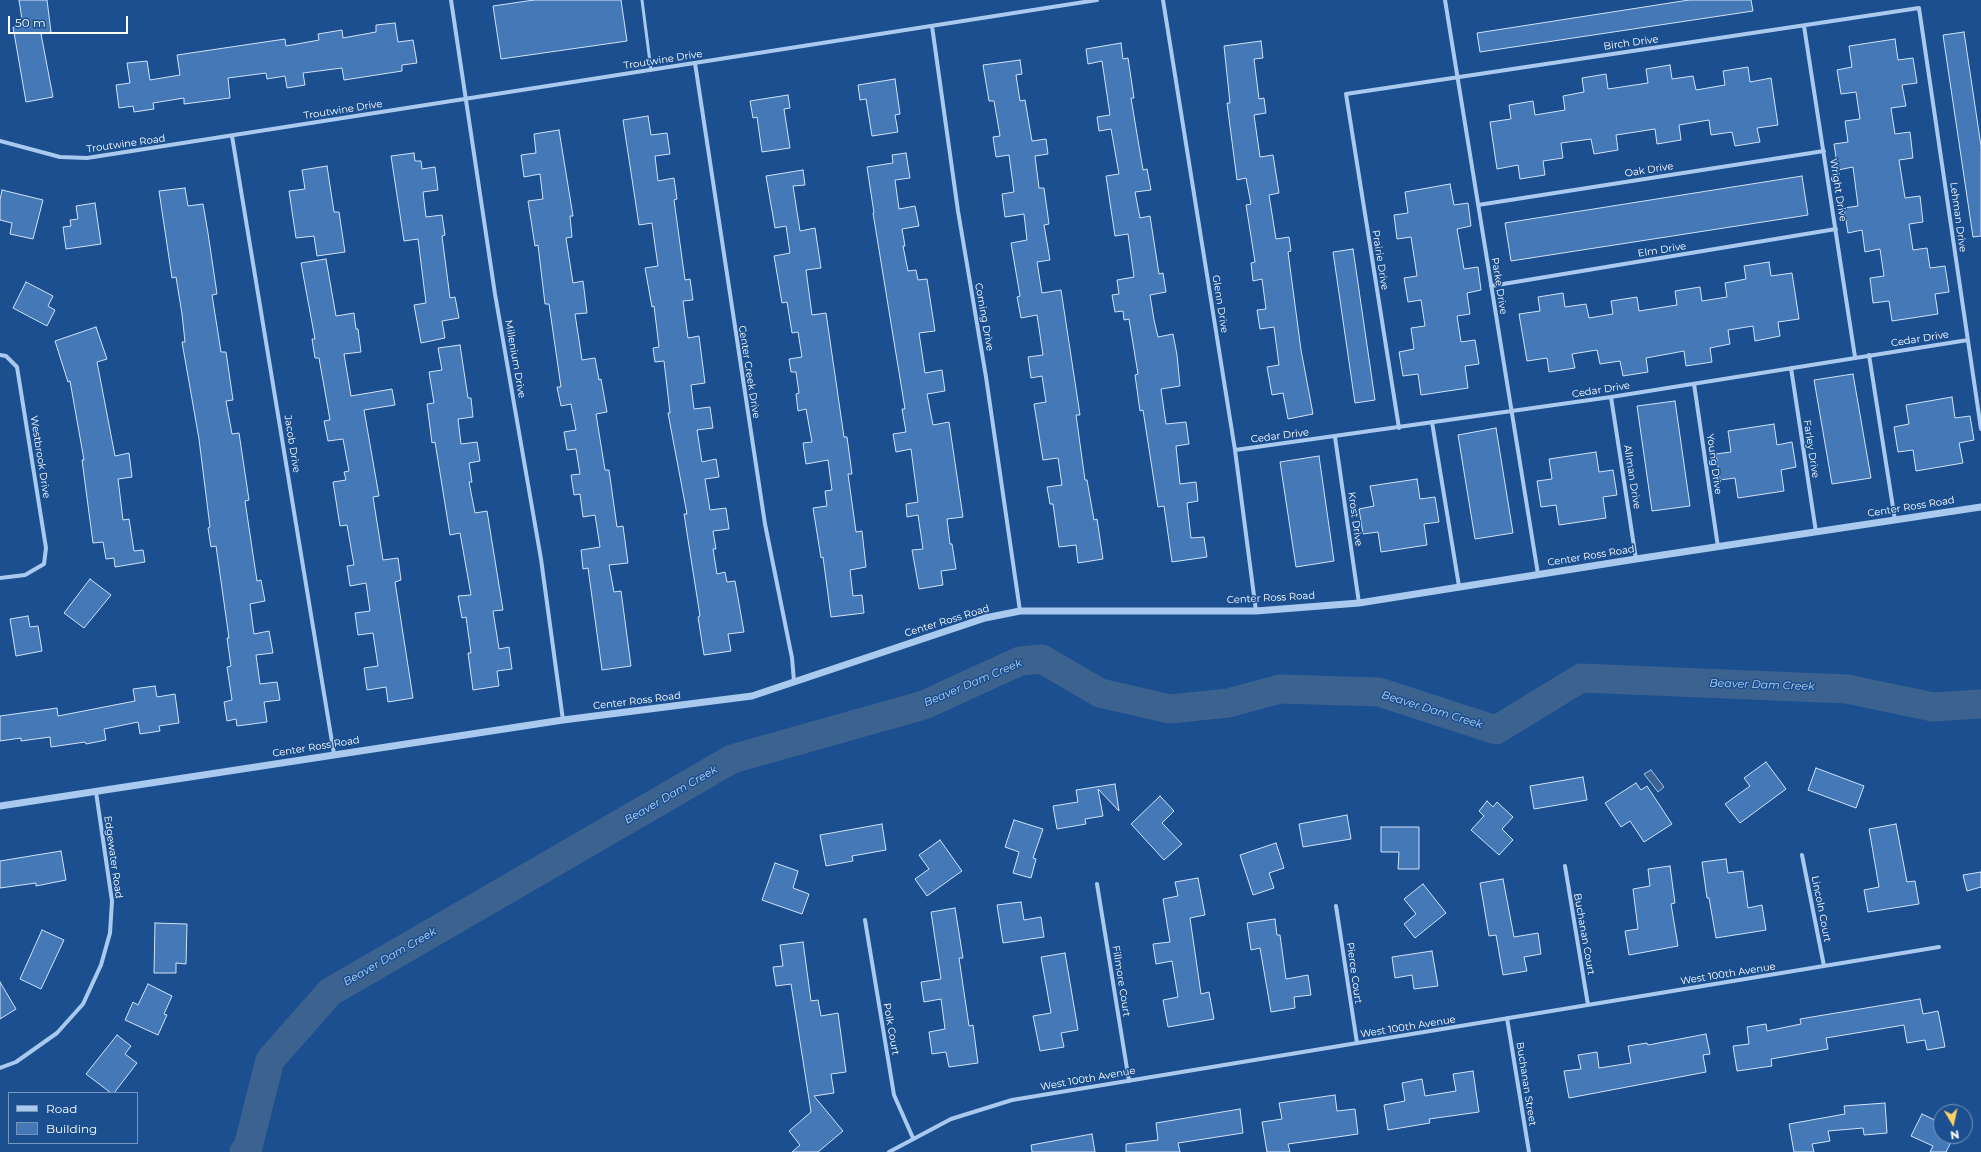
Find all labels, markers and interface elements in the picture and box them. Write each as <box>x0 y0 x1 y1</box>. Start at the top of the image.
scale bar <box>10 8 130 34</box>
text: 50 m <box>15 15 46 30</box>
street label: Birch Drive <box>1603 33 1659 53</box>
street label: Troutwine Drive <box>623 48 703 72</box>
street label: Troutwine Drive <box>303 98 383 122</box>
street label: Troutwine Road <box>86 133 166 155</box>
street label: Wright Drive <box>1827 158 1849 222</box>
street label: Oak Drive <box>1624 160 1674 180</box>
street label: Lehman Drive <box>1947 181 1969 253</box>
street label: Prairie Drive <box>1369 229 1391 291</box>
street label: Elm Drive <box>1637 240 1687 260</box>
street label: Parke Drive <box>1489 257 1509 315</box>
street label: Glenn Drive <box>1209 274 1231 334</box>
street label: Corning Drive <box>972 282 996 352</box>
street label: Millenium Drive <box>502 319 528 399</box>
street label: Center Creek Drive <box>736 325 762 419</box>
street label: Cedar Drive <box>1890 329 1950 349</box>
street label: Cedar Drive <box>1571 380 1631 400</box>
street label: Jacob Drive <box>282 414 302 474</box>
street label: Westbrook Drive <box>28 415 52 499</box>
street label: Farley Drive <box>1800 419 1822 479</box>
street label: Cedar Drive <box>1250 426 1310 446</box>
street label: Young Drive <box>1704 433 1724 495</box>
street label: Allman Drive <box>1621 444 1643 510</box>
street label: Krost Drive <box>1345 491 1365 547</box>
street label: Center Ross Road <box>1866 494 1956 520</box>
street label: Center Ross Road <box>1546 543 1636 569</box>
street label: Center Ross Road <box>1227 590 1315 606</box>
street label: Center Ross Road <box>903 602 991 640</box>
water label: Beaver Dam Creek <box>922 656 1024 710</box>
water label: Beaver Dam Creek <box>1709 677 1815 693</box>
water label: Beaver Dam Creek <box>1380 688 1484 732</box>
street label: Center Ross Road <box>592 690 682 712</box>
street label: Center Ross Road <box>271 734 361 760</box>
water label: Beaver Dam Creek <box>622 763 720 827</box>
street label: Edgewater Road <box>101 815 125 899</box>
street label: Lincoln Court <box>1809 875 1833 943</box>
street label: Buchanan Court <box>1571 892 1597 976</box>
water label: Beaver Dam Creek <box>341 925 439 989</box>
street label: Pierce Court <box>1344 941 1364 1005</box>
street label: Fillmore Court <box>1109 945 1133 1017</box>
street label: West 100th Avenue <box>1680 961 1776 987</box>
street label: Polk Court <box>881 1002 901 1056</box>
street label: West 100th Avenue <box>1360 1014 1456 1040</box>
street label: Buchanan Street <box>1513 1041 1539 1127</box>
street label: West 100th Avenue <box>1040 1065 1136 1093</box>
legend <box>8 1092 138 1144</box>
text: Road <box>46 1101 77 1116</box>
north arrow <box>1933 1104 1973 1144</box>
text: Building <box>46 1121 97 1136</box>
text: N <box>1949 1127 1960 1142</box>

